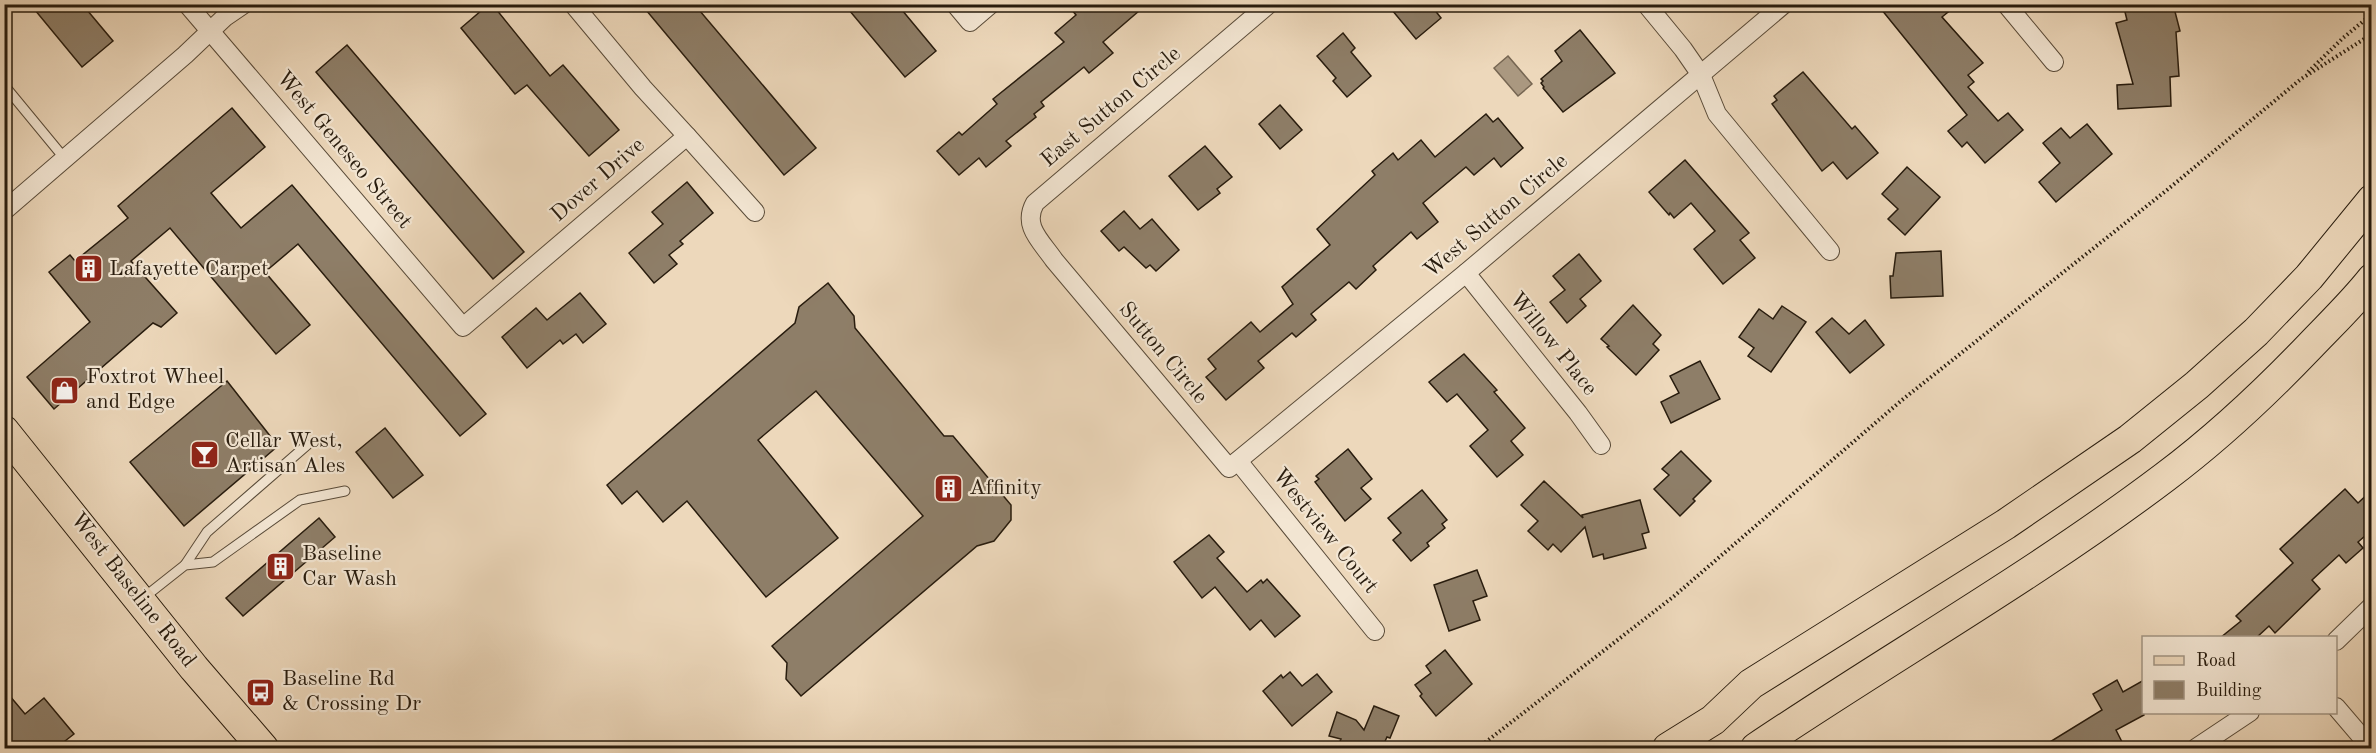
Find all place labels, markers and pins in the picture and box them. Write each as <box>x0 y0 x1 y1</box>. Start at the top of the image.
building icon: Lafayette Carpet <box>72 253 104 285</box>
place label: Lafayette Carpet <box>109 258 269 280</box>
place label: Foxtrot Wheel and Edge <box>86 366 224 413</box>
shop icon: Foxtrot Wheel and Edge <box>49 374 81 406</box>
place label: Cellar West, Artisan Ales <box>225 430 345 477</box>
bar icon: Cellar West, Artisan Ales <box>188 438 220 470</box>
building icon: Affinity <box>932 472 964 504</box>
place label: Affinity <box>969 477 1042 499</box>
place label: Baseline Car Wash <box>302 543 397 590</box>
building icon: Baseline Car Wash <box>265 551 297 583</box>
place label: Baseline Rd & Crossing Dr <box>282 668 421 715</box>
bus stop icon: Baseline Rd & Crossing Dr <box>245 676 277 708</box>

